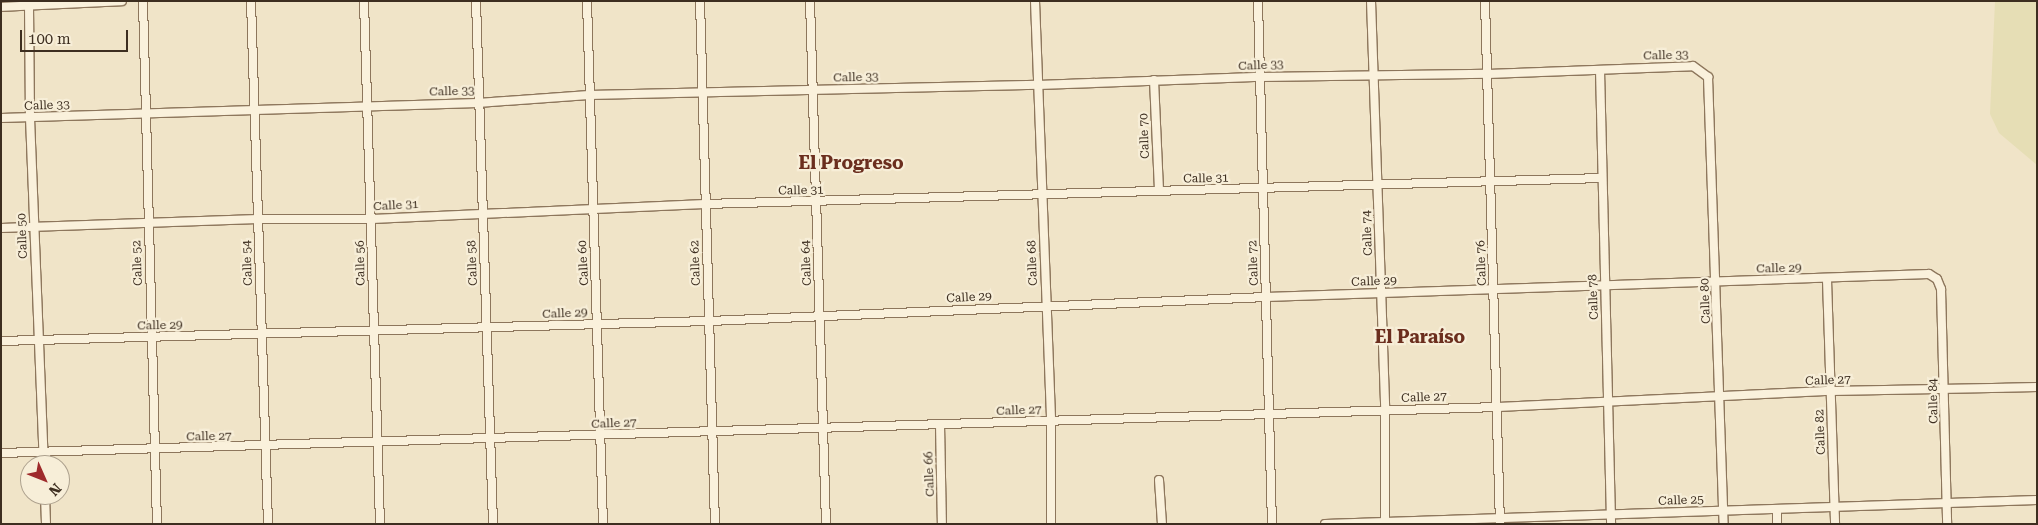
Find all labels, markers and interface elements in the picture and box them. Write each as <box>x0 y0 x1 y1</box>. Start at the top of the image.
scale bar <box>22 20 130 52</box>
text: 100 m <box>28 30 71 48</box>
street label: Calle 33 <box>1643 48 1689 64</box>
street label: Calle 33 <box>1238 58 1284 74</box>
street label: Calle 33 <box>833 70 879 86</box>
street label: Calle 33 <box>429 84 475 100</box>
street label: Calle 33 <box>24 98 70 114</box>
street label: Calle 70 <box>1137 113 1153 159</box>
district label: El Progreso <box>798 152 904 174</box>
street label: Calle 31 <box>1183 171 1229 187</box>
street label: Calle 31 <box>778 183 824 199</box>
street label: Calle 31 <box>373 198 419 214</box>
street label: Calle 74 <box>1360 210 1376 256</box>
street label: Calle 50 <box>15 213 31 259</box>
street label: Calle 52 <box>130 240 146 286</box>
street label: Calle 54 <box>240 240 256 286</box>
street label: Calle 56 <box>353 240 369 286</box>
street label: Calle 58 <box>465 240 481 286</box>
street label: Calle 60 <box>576 240 592 286</box>
street label: Calle 62 <box>688 240 704 286</box>
street label: Calle 64 <box>799 240 815 286</box>
street label: Calle 68 <box>1025 240 1041 286</box>
street label: Calle 72 <box>1246 240 1262 286</box>
street label: Calle 76 <box>1474 240 1490 286</box>
street label: Calle 29 <box>1756 261 1802 277</box>
street label: Calle 29 <box>1351 274 1397 290</box>
street label: Calle 78 <box>1586 274 1602 320</box>
street label: Calle 80 <box>1698 278 1714 324</box>
street label: Calle 29 <box>946 290 992 306</box>
street label: Calle 29 <box>542 306 588 322</box>
street label: Calle 29 <box>137 318 183 334</box>
district label: El Paraíso <box>1375 326 1465 348</box>
street label: Calle 27 <box>1805 373 1851 389</box>
street label: Calle 84 <box>1926 378 1942 424</box>
street label: Calle 27 <box>1401 390 1447 406</box>
street label: Calle 27 <box>996 403 1042 419</box>
street label: Calle 82 <box>1813 409 1829 455</box>
street label: Calle 27 <box>591 416 637 432</box>
street label: Calle 27 <box>186 429 232 445</box>
street label: Calle 66 <box>922 451 938 497</box>
north arrow <box>20 455 70 505</box>
text: N <box>46 480 65 499</box>
street label: Calle 25 <box>1658 493 1704 509</box>

